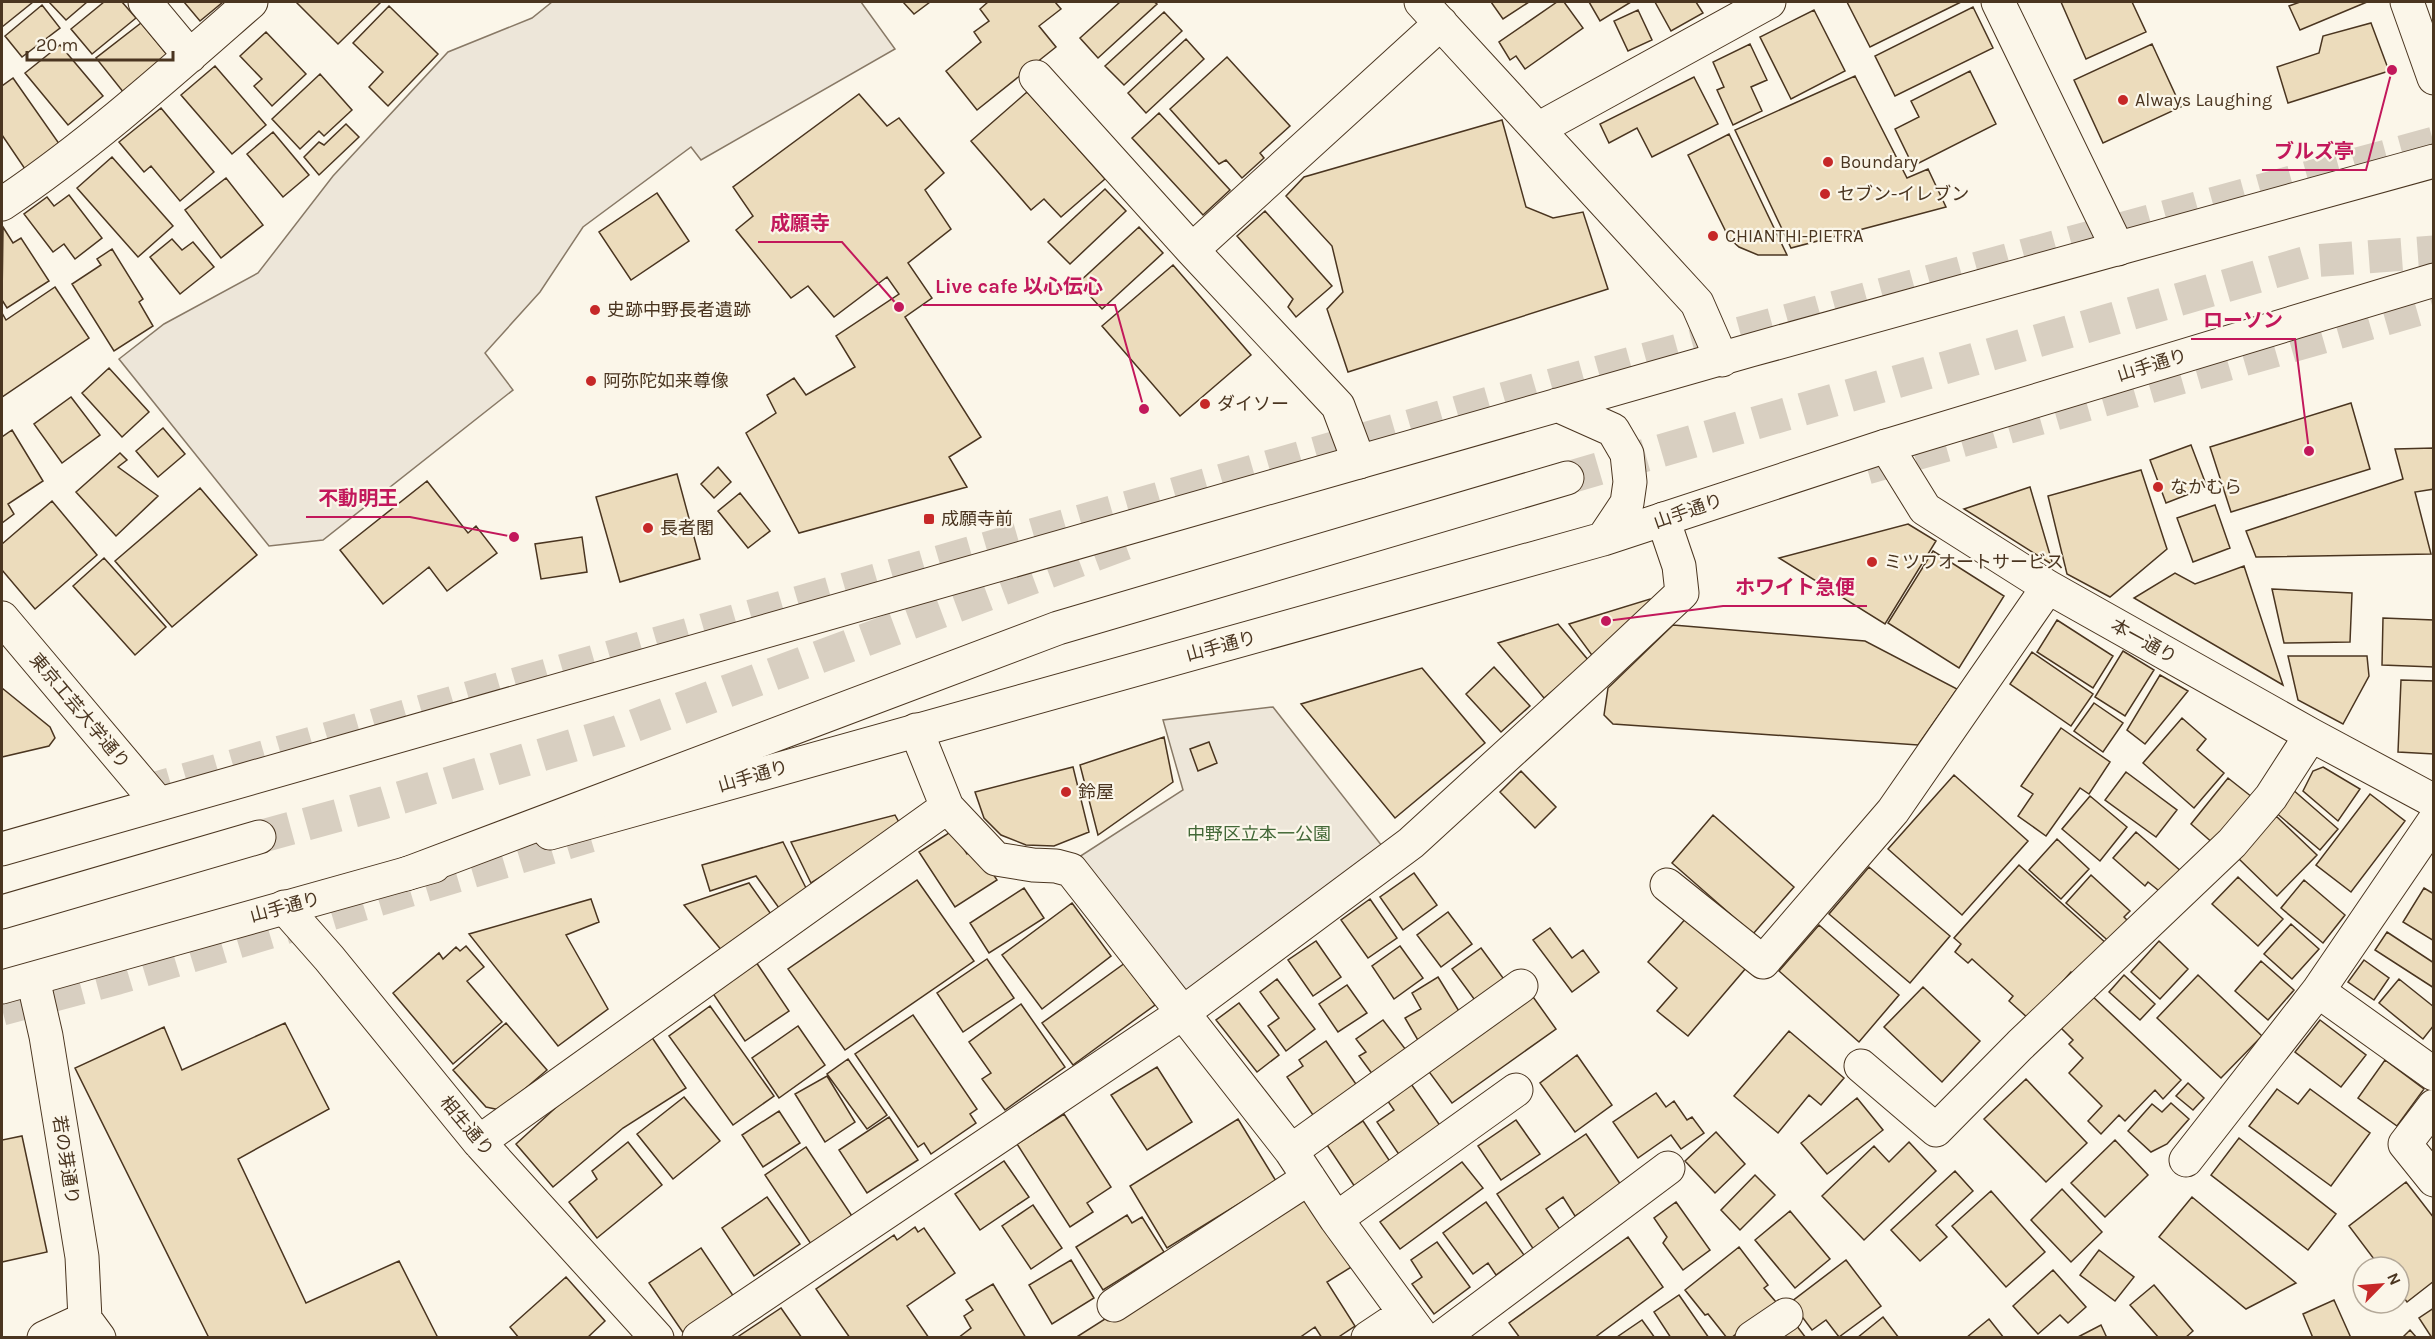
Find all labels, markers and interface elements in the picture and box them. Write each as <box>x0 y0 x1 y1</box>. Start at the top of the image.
scale bar <box>27 24 172 62</box>
text: 20 m <box>36 34 78 56</box>
place label: Always Laughing <box>2135 89 2272 111</box>
marker: Always Laughing <box>2116 93 2130 107</box>
callout: ブルズ亭 <box>2262 132 2366 170</box>
text: ブルズ亭 <box>2274 140 2354 163</box>
place label: Boundary <box>1840 151 1919 173</box>
marker: Boundary <box>1821 155 1835 169</box>
place label: セブン-イレブン <box>1837 183 1969 205</box>
marker: セブン-イレブン <box>1818 187 1832 201</box>
callout: 成願寺 <box>758 204 842 242</box>
text: 成願寺 <box>770 212 830 235</box>
place label: CHIANTHI-PIETRA <box>1725 225 1864 247</box>
marker: CHIANTHI-PIETRA <box>1706 229 1720 243</box>
callout: Live cafe 以心伝心 <box>923 267 1115 305</box>
text: Live cafe 以心伝心 <box>935 275 1103 298</box>
place label: 史跡中野長者遺跡 <box>607 299 751 321</box>
callout: ローソン <box>2191 301 2295 339</box>
marker: 史跡中野長者遺跡 <box>588 303 602 317</box>
text: ローソン <box>2203 309 2283 332</box>
street label: 山手通り <box>2114 344 2190 386</box>
place label: 阿弥陀如来尊像 <box>603 370 729 392</box>
marker: 阿弥陀如来尊像 <box>584 374 598 388</box>
place label: ダイソー <box>1217 393 1289 415</box>
marker: ダイソー <box>1198 397 1212 411</box>
place label: なかむら <box>2170 476 2242 498</box>
callout: 不動明王 <box>306 479 410 517</box>
marker: なかむら <box>2151 480 2165 494</box>
text: 不動明王 <box>318 487 398 510</box>
street label: 山手通り <box>1650 489 1726 533</box>
place label: 成願寺前 <box>941 508 1013 530</box>
marker: 成願寺前 <box>922 512 936 526</box>
place label: 長者閣 <box>660 517 714 539</box>
marker: 長者閣 <box>641 521 655 535</box>
place label: ミツワオートサービス <box>1884 551 2064 573</box>
marker: ミツワオートサービス <box>1865 555 1879 569</box>
callout: ホワイト急便 <box>1723 568 1867 606</box>
text: ホワイト急便 <box>1735 576 1855 599</box>
street label: 本一通り <box>2107 614 2181 668</box>
street label: 山手通り <box>1183 626 1259 666</box>
street label: 東京工芸大学通り <box>25 649 135 773</box>
street label: 山手通り <box>715 756 791 796</box>
place label: 鈴屋 <box>1078 781 1114 803</box>
marker: 鈴屋 <box>1059 785 1073 799</box>
park label: 中野区立本一公園 <box>1187 823 1331 845</box>
street label: 山手通り <box>247 887 323 927</box>
street label: 相生通り <box>435 1091 499 1161</box>
street label: 若の芽通り <box>48 1114 84 1206</box>
north arrow <box>2351 1255 2411 1315</box>
text: N <box>2383 1270 2405 1288</box>

